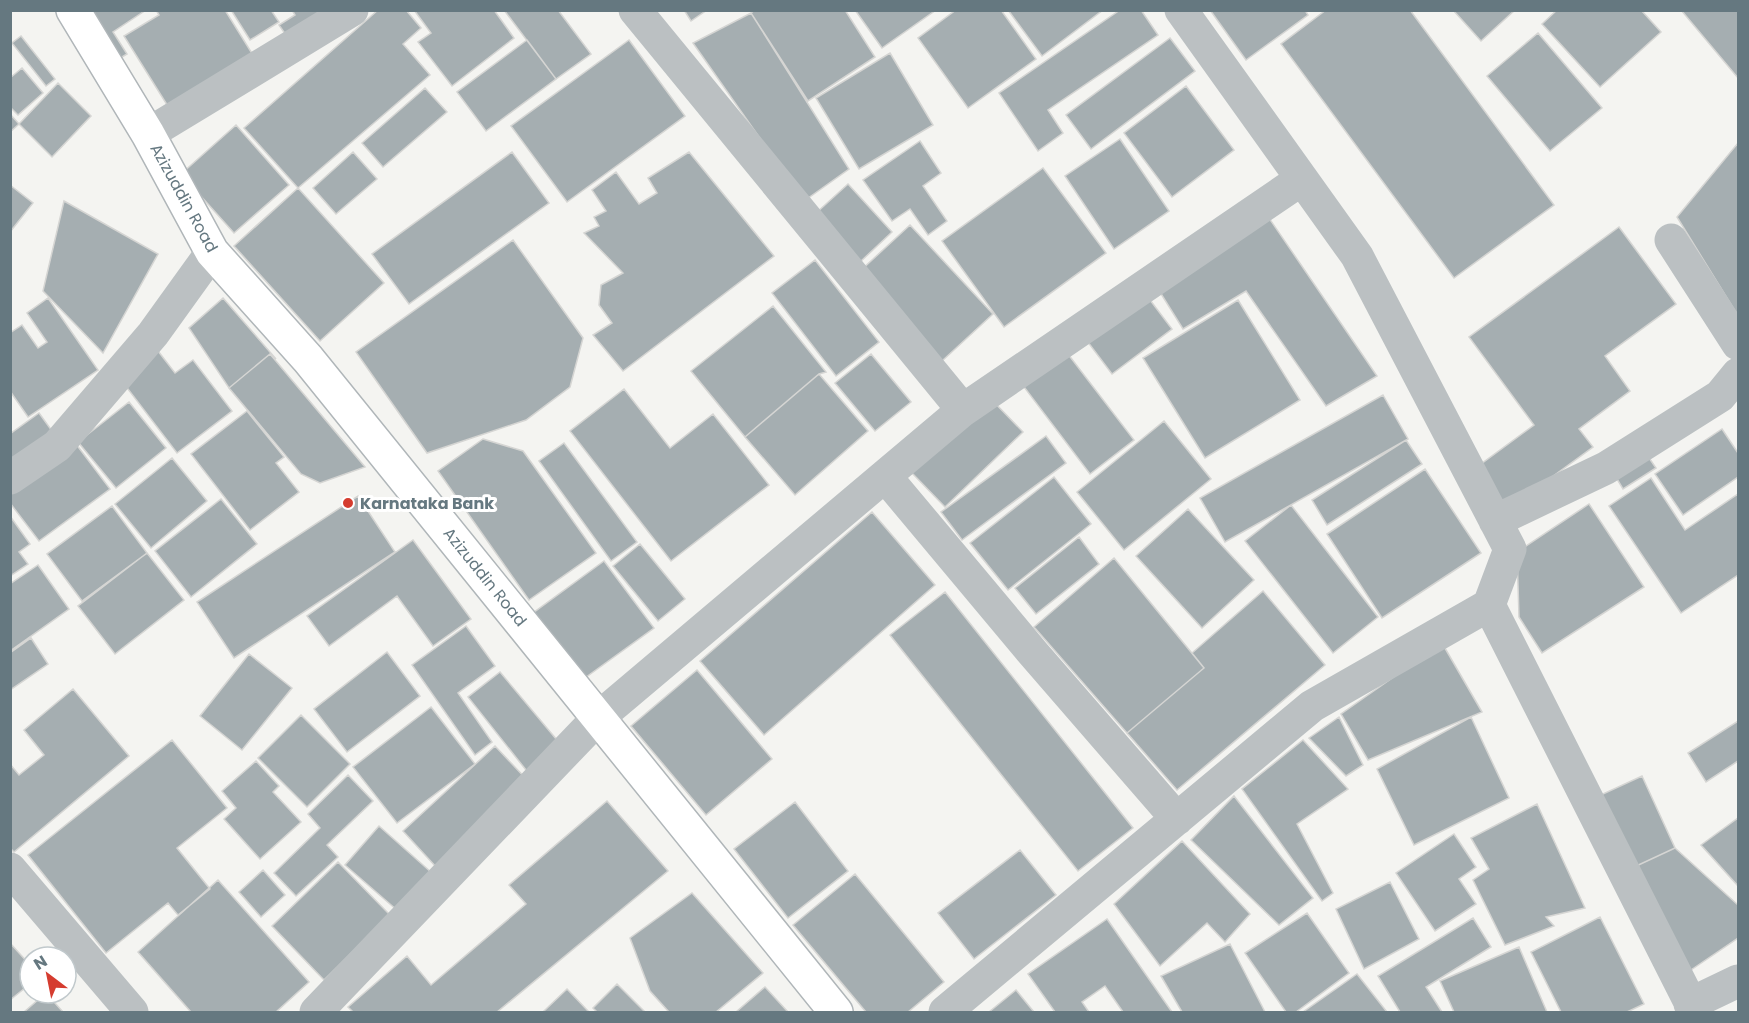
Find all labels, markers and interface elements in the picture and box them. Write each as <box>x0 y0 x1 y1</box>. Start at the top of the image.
street label: Azizuddin Road <box>145 139 223 257</box>
place label: Karnataka Bank <box>360 492 494 515</box>
marker: Karnataka Bank <box>341 496 355 510</box>
street label: Azizuddin Road <box>438 523 532 631</box>
north arrow <box>18 945 78 1005</box>
text: N <box>29 950 52 976</box>

